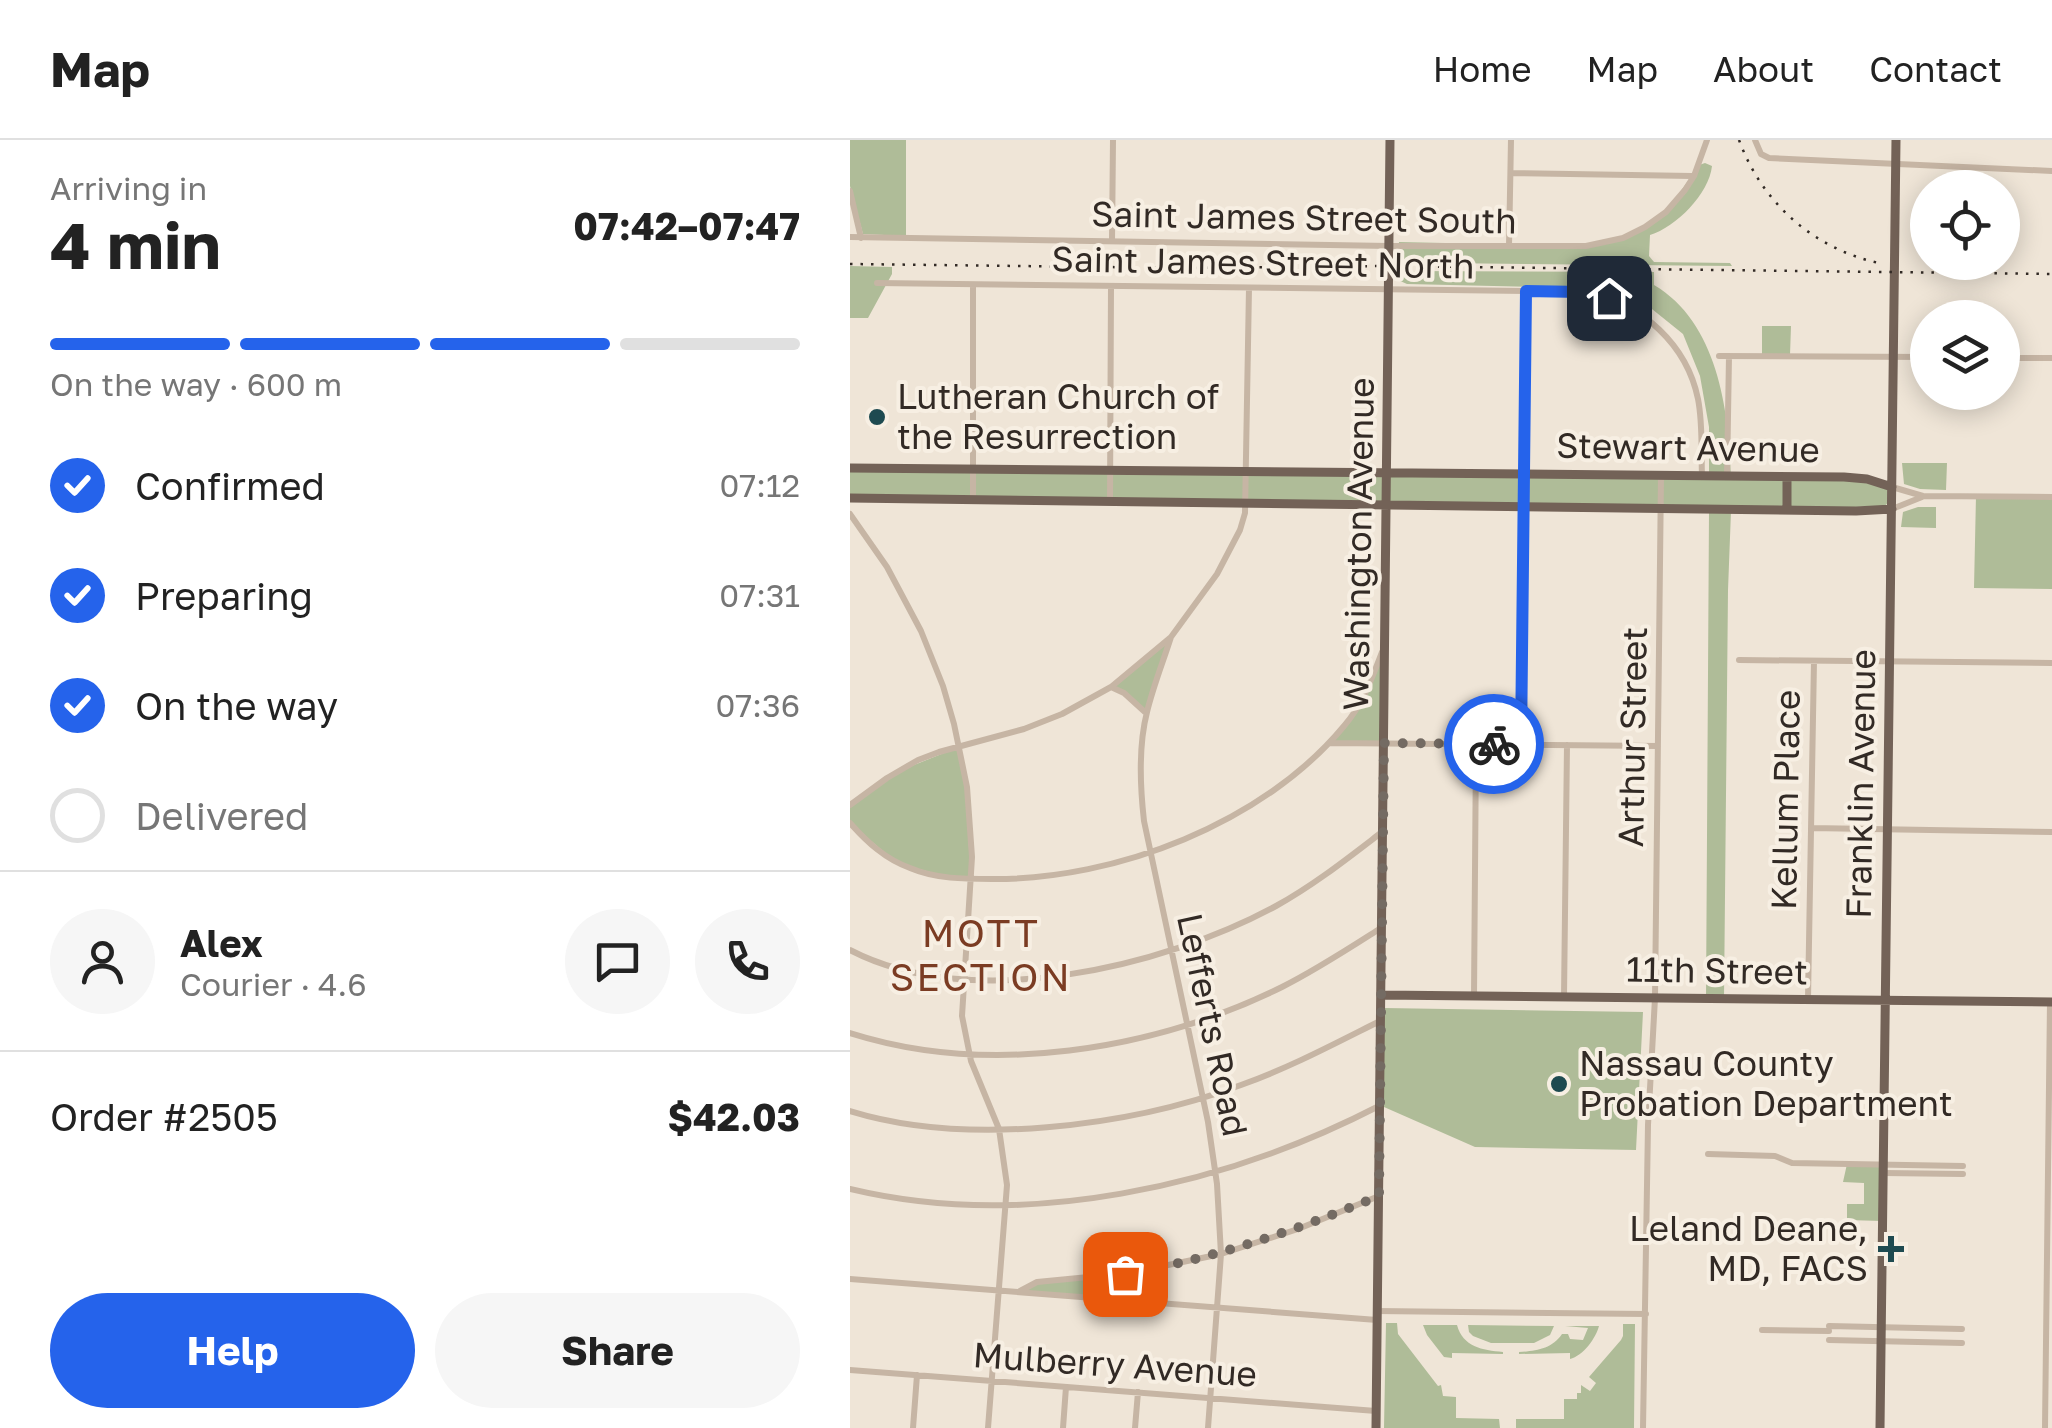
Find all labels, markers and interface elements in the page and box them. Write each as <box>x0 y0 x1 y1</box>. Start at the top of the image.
text: Map <box>50 40 150 98</box>
text: Home <box>1433 48 1532 90</box>
text: Map <box>1587 48 1658 90</box>
text: About <box>1713 48 1814 90</box>
text: Contact <box>1869 48 2002 90</box>
text: Arriving in <box>50 169 207 207</box>
map controls <box>1910 170 2020 410</box>
button: locate <box>1910 170 2020 280</box>
street label: Saint James Street South <box>1091 192 1517 242</box>
text: 07:42–07:47 <box>573 203 800 248</box>
text: 4 min <box>50 205 221 283</box>
street label: Saint James Street North <box>1051 237 1475 287</box>
pin <box>1567 256 1652 341</box>
icon: home <box>1582 271 1637 326</box>
button: layers <box>1910 300 2020 410</box>
text: On the way · 600 m <box>50 365 342 403</box>
place label: Lutheran Church of the Resurrection <box>897 375 1219 457</box>
street label: Washington Avenue <box>1334 377 1382 711</box>
marker: Lutheran Church of the Resurrection <box>866 406 888 428</box>
street label: Stewart Avenue <box>1556 424 1820 470</box>
icon: check <box>50 458 105 513</box>
text: Confirmed <box>135 463 325 508</box>
text: 07:12 <box>720 466 800 504</box>
icon: check <box>50 568 105 623</box>
text: Preparing <box>135 573 313 618</box>
text: 07:31 <box>719 576 800 614</box>
street label: Arthur Street <box>1609 626 1655 848</box>
street label: Franklin Avenue <box>1837 649 1883 919</box>
icon: check <box>50 678 105 733</box>
text: On the way <box>135 683 338 728</box>
text: 07:36 <box>716 686 800 724</box>
street label: Kellum Place <box>1762 689 1808 910</box>
courier <box>1444 694 1544 794</box>
icon: bike <box>1467 717 1522 772</box>
text: Delivered <box>135 793 308 838</box>
button: person <box>50 909 155 1014</box>
button: chat <box>565 909 670 1014</box>
button: phone <box>695 909 800 1014</box>
street label: Lefferts Road <box>1169 909 1257 1140</box>
district label: MOTT SECTION <box>890 910 1072 999</box>
text: Alex <box>180 920 263 965</box>
street label: 11th Street <box>1626 947 1808 993</box>
text: Courier · 4.6 <box>180 965 367 1003</box>
place label: Nassau County Probation Department <box>1579 1042 1953 1124</box>
marker: Nassau County Probation Department <box>1548 1073 1570 1095</box>
text: Order #2505 <box>50 1094 278 1139</box>
text: $42.03 <box>668 1094 800 1139</box>
place label: Leland Deane, MD, FACS <box>1629 1207 1868 1289</box>
pin <box>1083 1232 1168 1317</box>
marker: Leland Deane, MD, FACS <box>1878 1236 1904 1262</box>
icon: bag <box>1098 1247 1153 1302</box>
button: Help <box>50 1293 415 1408</box>
button: Share <box>435 1293 800 1408</box>
street label: Mulberry Avenue <box>972 1333 1258 1395</box>

